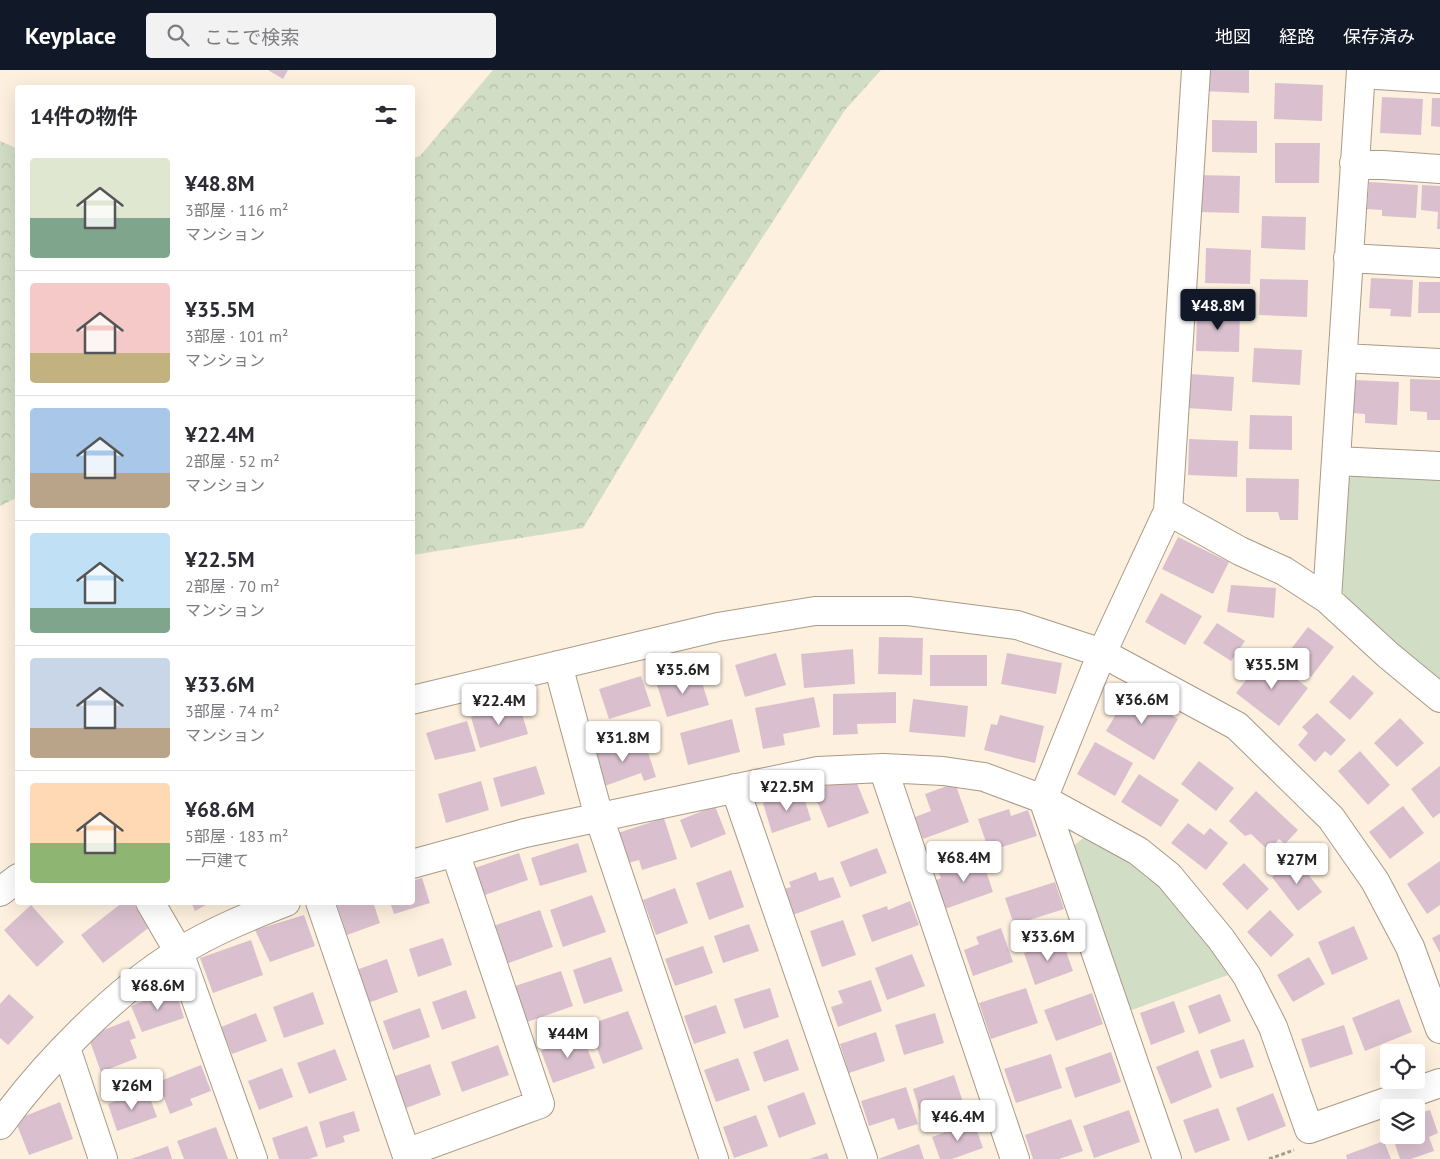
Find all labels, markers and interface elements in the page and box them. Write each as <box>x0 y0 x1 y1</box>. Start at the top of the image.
search box <box>146 13 496 58</box>
text: Keyplace <box>25 20 116 51</box>
icon: search <box>164 21 192 49</box>
text: ここで検索 <box>204 25 299 49</box>
text: 地図 <box>1215 25 1251 48</box>
text: 経路 <box>1279 25 1315 48</box>
text: 保存済み <box>1343 25 1415 48</box>
icon: filters <box>372 101 400 129</box>
text: 14件の物件 <box>30 103 138 130</box>
text: ¥48.8M <box>185 170 255 197</box>
icon: home <box>70 178 130 238</box>
text: 3部屋 · 116 m² <box>185 200 288 220</box>
text: マンション <box>185 224 265 244</box>
pin: ¥48.8M <box>1177 288 1259 331</box>
text: ¥48.8M <box>1191 295 1245 315</box>
text: ¥35.5M <box>185 296 255 323</box>
icon: home <box>70 303 130 363</box>
text: 3部屋 · 101 m² <box>185 326 288 346</box>
text: マンション <box>185 350 265 370</box>
text: ¥22.4M <box>185 421 255 448</box>
icon: home <box>70 428 130 488</box>
text: 2部屋 · 52 m² <box>185 451 280 471</box>
text: マンション <box>185 475 265 495</box>
text: ¥22.5M <box>185 546 255 573</box>
icon: home <box>70 553 130 613</box>
text: 2部屋 · 70 m² <box>185 576 280 596</box>
text: マンション <box>185 600 265 620</box>
pin: ¥35.5M <box>1231 648 1313 690</box>
pin: ¥35.6M <box>642 652 724 695</box>
text: ¥35.5M <box>1245 654 1299 674</box>
text: ¥35.6M <box>656 659 710 679</box>
text: ¥33.6M <box>185 671 255 698</box>
icon: home <box>70 678 130 738</box>
pin: ¥36.6M <box>1101 682 1183 725</box>
pin: ¥22.4M <box>458 684 540 726</box>
text: ¥36.6M <box>1115 689 1169 709</box>
text: ¥22.4M <box>472 690 526 710</box>
text: 3部屋 · 74 m² <box>185 701 280 721</box>
pin: ¥31.8M <box>582 720 664 763</box>
text: マンション <box>185 725 265 745</box>
text: ¥31.8M <box>596 727 650 747</box>
pin: ¥22.5M <box>746 770 828 812</box>
text: ¥22.5M <box>760 776 814 796</box>
text: ¥68.6M <box>185 796 255 823</box>
icon: home <box>70 803 130 863</box>
text: 5部屋 · 183 m² <box>185 826 288 846</box>
pin: ¥68.4M <box>923 840 1005 883</box>
pin: ¥27M <box>1267 842 1327 885</box>
text: ¥68.4M <box>937 847 991 867</box>
text: ¥27M <box>1277 849 1317 869</box>
text: 一戸建て <box>185 850 249 870</box>
pin: ¥33.6M <box>1007 920 1089 962</box>
text: ¥33.6M <box>1021 926 1075 946</box>
pin: ¥68.6M <box>117 968 199 1011</box>
text: ¥68.6M <box>131 975 185 995</box>
pin: ¥44M <box>538 1016 598 1059</box>
text: ¥44M <box>548 1023 588 1043</box>
map controls <box>1380 1044 1425 1144</box>
button: locate <box>1380 1044 1425 1089</box>
pin: ¥26M <box>102 1068 162 1111</box>
text: ¥26M <box>112 1075 152 1095</box>
button: layers <box>1380 1099 1425 1144</box>
pin: ¥46.4M <box>917 1100 999 1142</box>
text: ¥46.4M <box>931 1106 985 1126</box>

